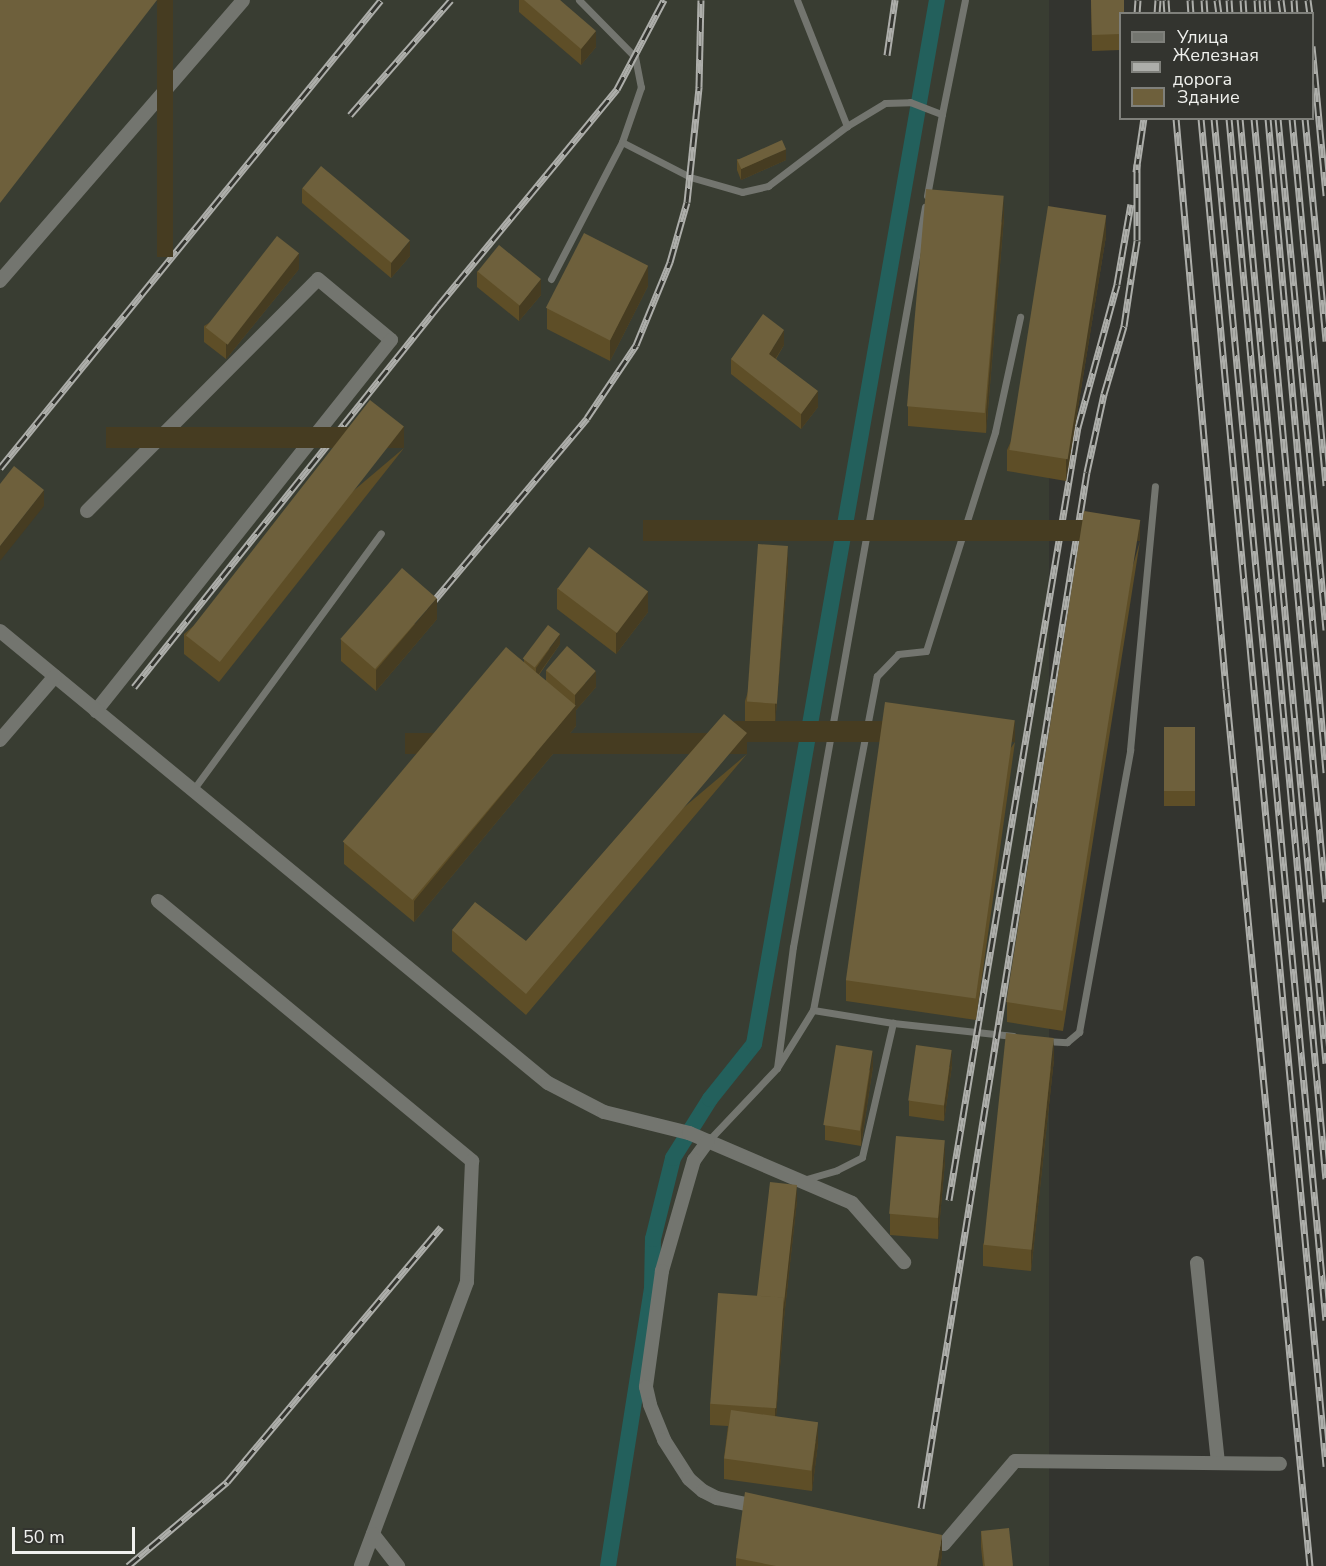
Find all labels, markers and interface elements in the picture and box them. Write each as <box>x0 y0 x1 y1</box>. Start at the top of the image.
legend <box>1119 12 1314 120</box>
text: Улица <box>1177 25 1228 49</box>
text: Железная дорога <box>1173 43 1259 91</box>
text: Здание <box>1177 85 1240 109</box>
scale bar <box>15 1515 138 1553</box>
text: 50 m <box>23 1525 65 1549</box>

